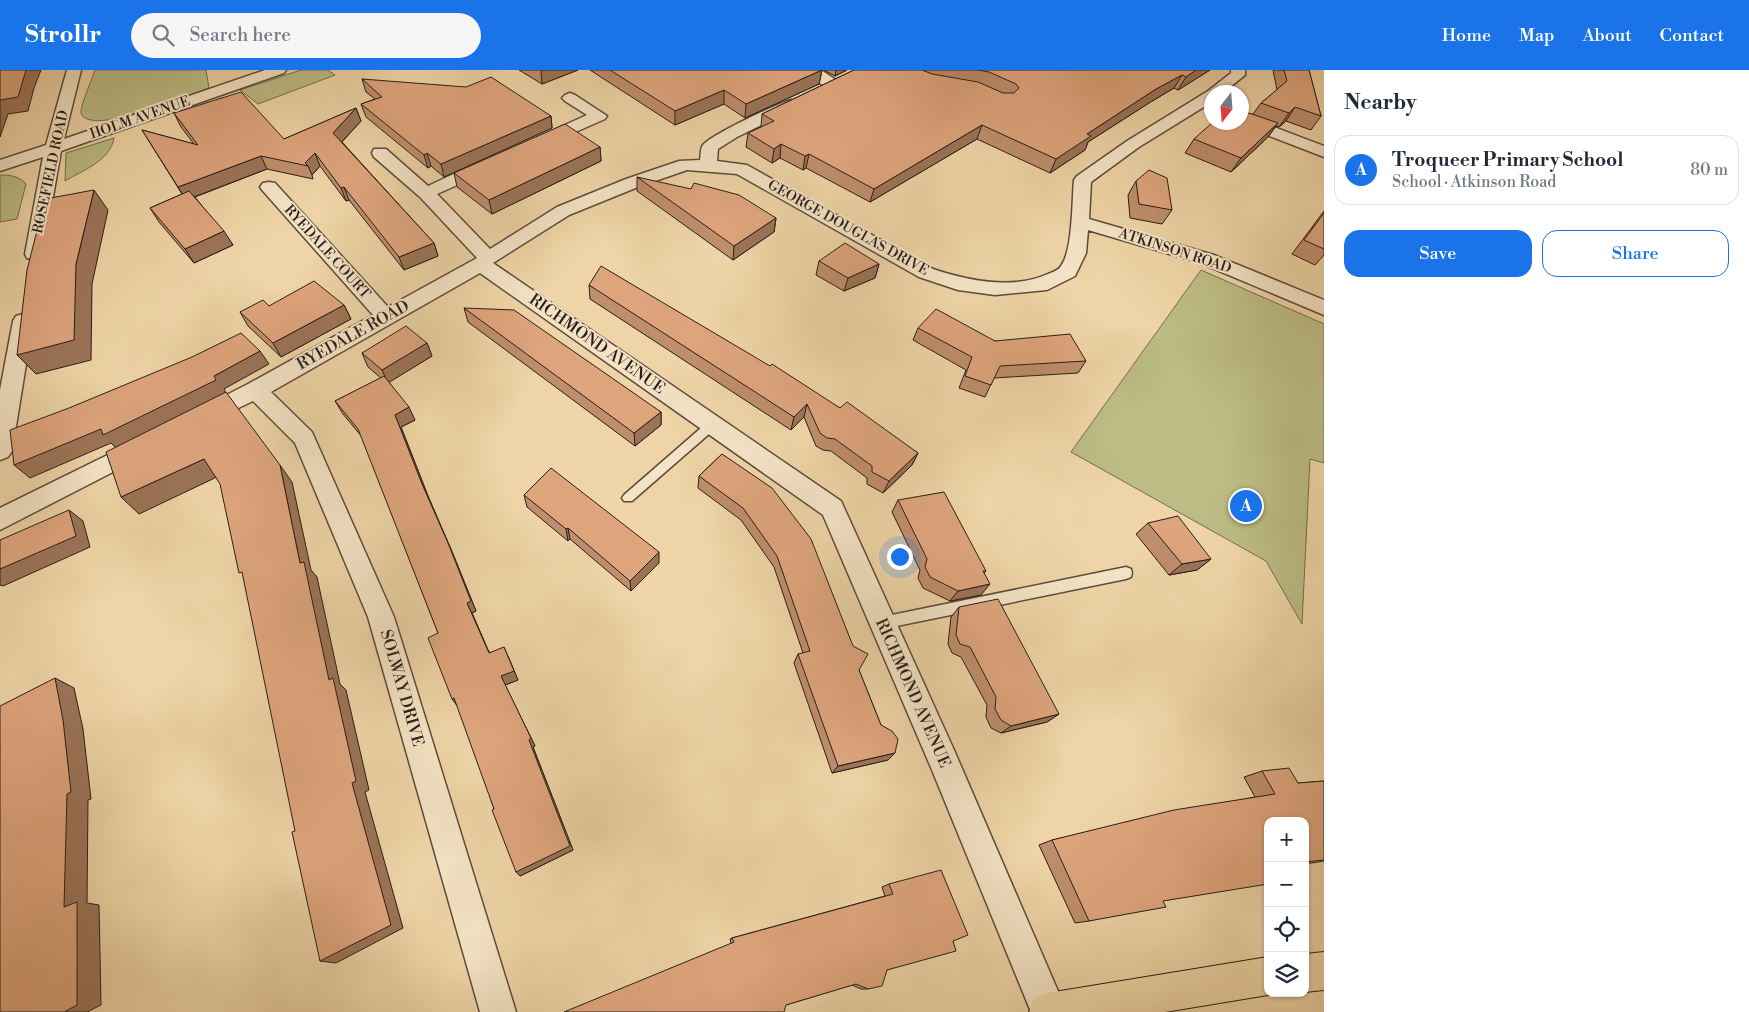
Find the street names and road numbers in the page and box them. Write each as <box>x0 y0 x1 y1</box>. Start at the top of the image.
street label: HOLM AVENUE <box>88 92 192 144</box>
street label: ROSEFIELD ROAD <box>29 109 73 235</box>
street label: GEORGE DOUGLAS DRIVE <box>764 176 932 280</box>
street label: RYEDALE COURT <box>280 201 374 303</box>
street label: ATKINSON ROAD <box>1115 224 1234 278</box>
street label: RICHMOND AVENUE <box>525 289 669 399</box>
street label: RYEDALE ROAD <box>293 296 413 374</box>
street label: RICHMOND AVENUE <box>871 615 955 771</box>
street label: SOLWAY DRIVE <box>376 627 428 749</box>

